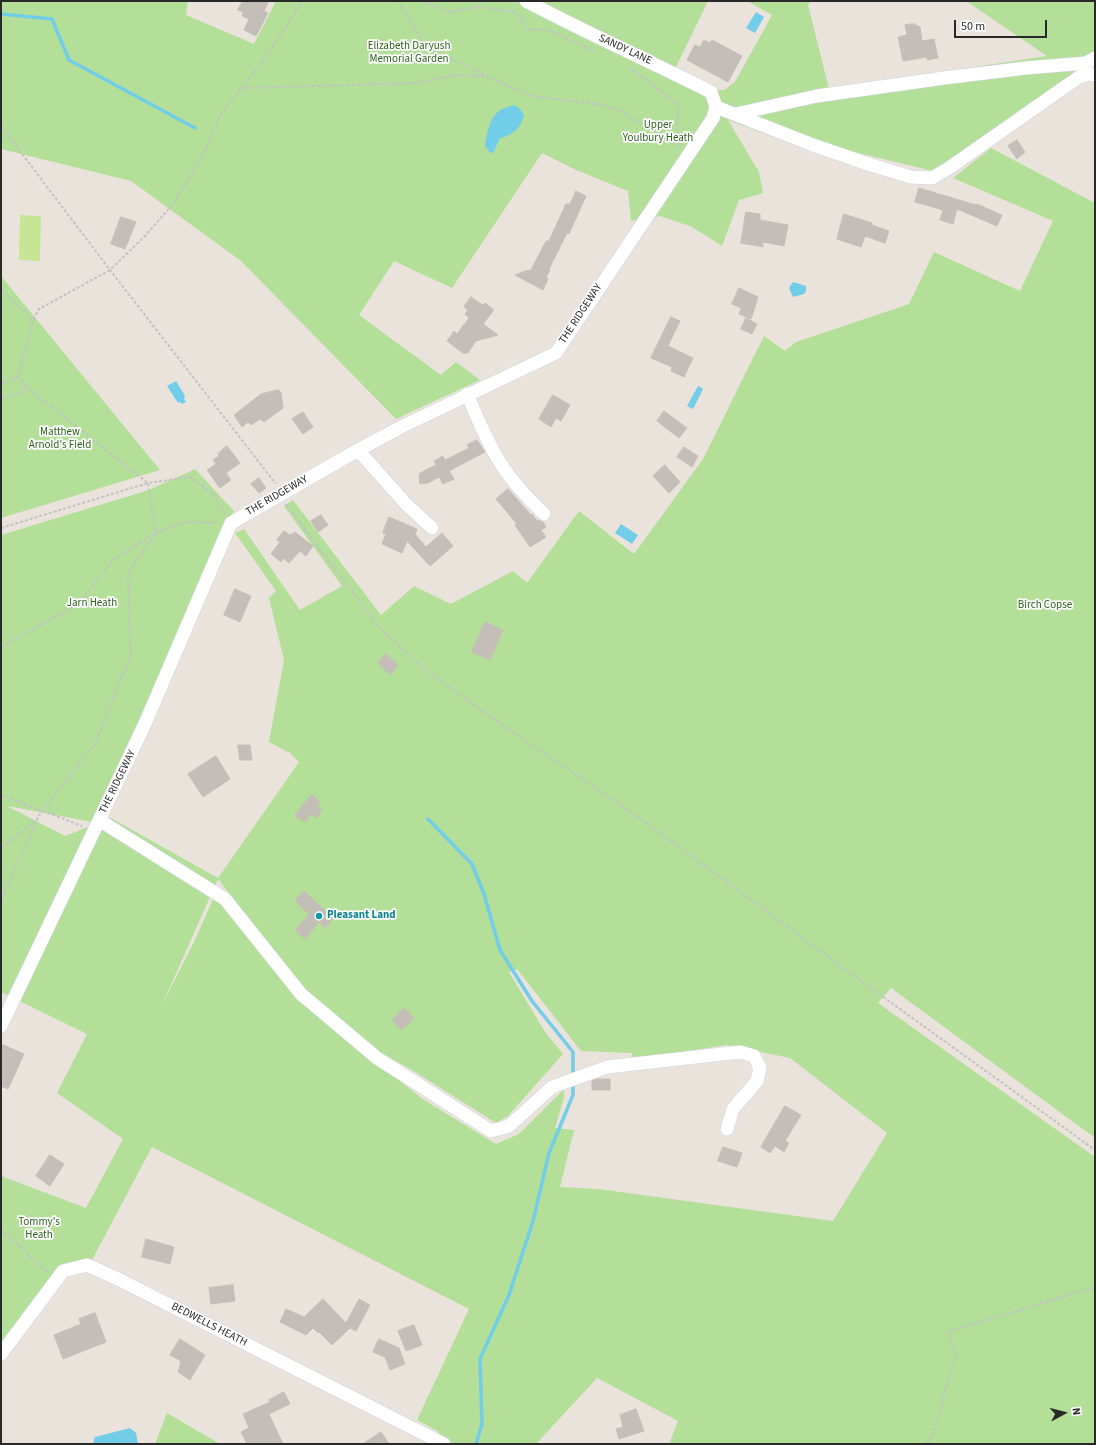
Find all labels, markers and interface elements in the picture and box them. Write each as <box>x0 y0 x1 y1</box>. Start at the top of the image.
scale bar <box>956 12 1049 38</box>
text: 50 m <box>961 18 985 35</box>
street label: SANDY LANE <box>596 32 654 68</box>
park label: Elizabeth Daryush Memorial Garden <box>368 40 450 66</box>
park label: Upper Youlbury Heath <box>623 119 693 145</box>
street label: THE RIDGEWAY <box>557 281 605 347</box>
park label: Matthew Arnold's Field <box>29 426 91 452</box>
street label: THE RIDGEWAY <box>244 473 310 519</box>
park label: Jarn Heath <box>67 597 117 611</box>
park label: Birch Copse <box>1018 599 1072 613</box>
street label: THE RIDGEWAY <box>97 748 139 816</box>
place label: Pleasant Land <box>327 909 396 923</box>
marker: Pleasant Land <box>314 911 324 921</box>
park label: Tommy's Heath <box>18 1216 60 1242</box>
street label: BEDWELLS HEATH <box>169 1300 249 1350</box>
north arrow <box>1044 1393 1084 1433</box>
text: N <box>1069 1407 1084 1416</box>

